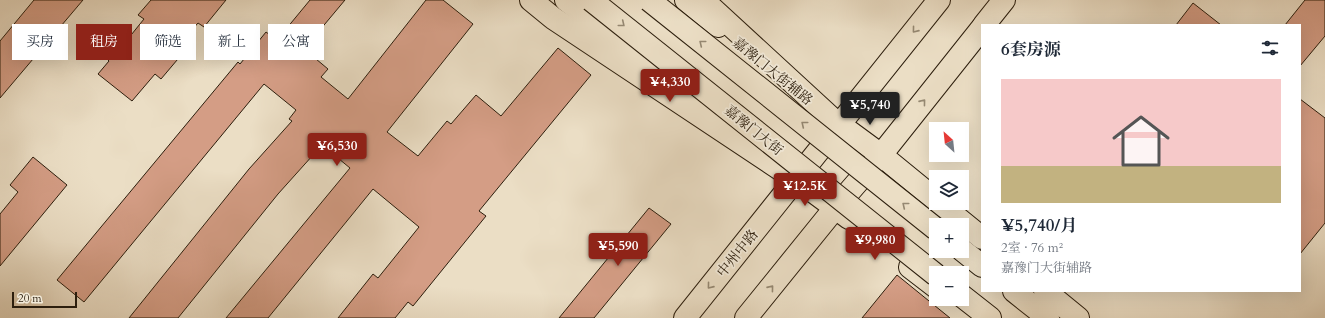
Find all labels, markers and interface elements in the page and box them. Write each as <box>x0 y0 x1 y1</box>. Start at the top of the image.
one-way arrow <box>617 20 624 27</box>
chip: 买房 <box>12 24 68 60</box>
chip: 租房 <box>76 24 132 60</box>
chip: 筛选 <box>140 24 196 60</box>
chip: 新上 <box>204 24 260 60</box>
chip: 公寓 <box>268 24 324 60</box>
one-way arrow <box>912 26 919 33</box>
street label: 嘉豫门大街辅路 <box>729 33 817 110</box>
icon: filters <box>1259 37 1281 59</box>
text: 6套房源 <box>1001 38 1061 61</box>
one-way arrow <box>700 40 707 47</box>
pin: ¥4,330 <box>637 69 703 103</box>
text: ¥4,330 <box>650 73 690 91</box>
pin: ¥5,740 <box>837 92 903 126</box>
text: ¥5,740 <box>850 96 890 114</box>
one-way arrow <box>918 100 925 107</box>
street label: 嘉豫门大街 <box>721 101 787 160</box>
icon: home <box>1105 105 1177 177</box>
one-way arrow <box>801 121 808 128</box>
north arrow <box>929 122 969 162</box>
map controls <box>929 122 969 306</box>
pin: ¥6,530 <box>304 133 370 167</box>
text: ¥6,530 <box>317 137 357 155</box>
button: layers <box>929 170 969 210</box>
pin: ¥12.5K <box>772 173 838 207</box>
text: ¥12.5K <box>783 177 827 195</box>
one-way arrow <box>903 202 910 209</box>
text: ¥5,740/月 <box>1001 214 1077 237</box>
button: + <box>929 218 969 258</box>
street label: 中州中路 <box>712 226 762 281</box>
pin: ¥9,980 <box>842 227 908 261</box>
text: ¥9,980 <box>855 231 895 249</box>
pin: ¥5,590 <box>585 233 651 267</box>
text: ¥5,590 <box>598 237 638 255</box>
text: 2室 · 76 m² <box>1001 239 1063 257</box>
text: 嘉豫门大街辅路 <box>1001 259 1092 277</box>
button: − <box>929 266 969 306</box>
one-way arrow <box>707 282 714 289</box>
one-way arrow <box>766 285 773 292</box>
scale bar <box>12 290 77 309</box>
text: 20 m <box>18 291 42 306</box>

